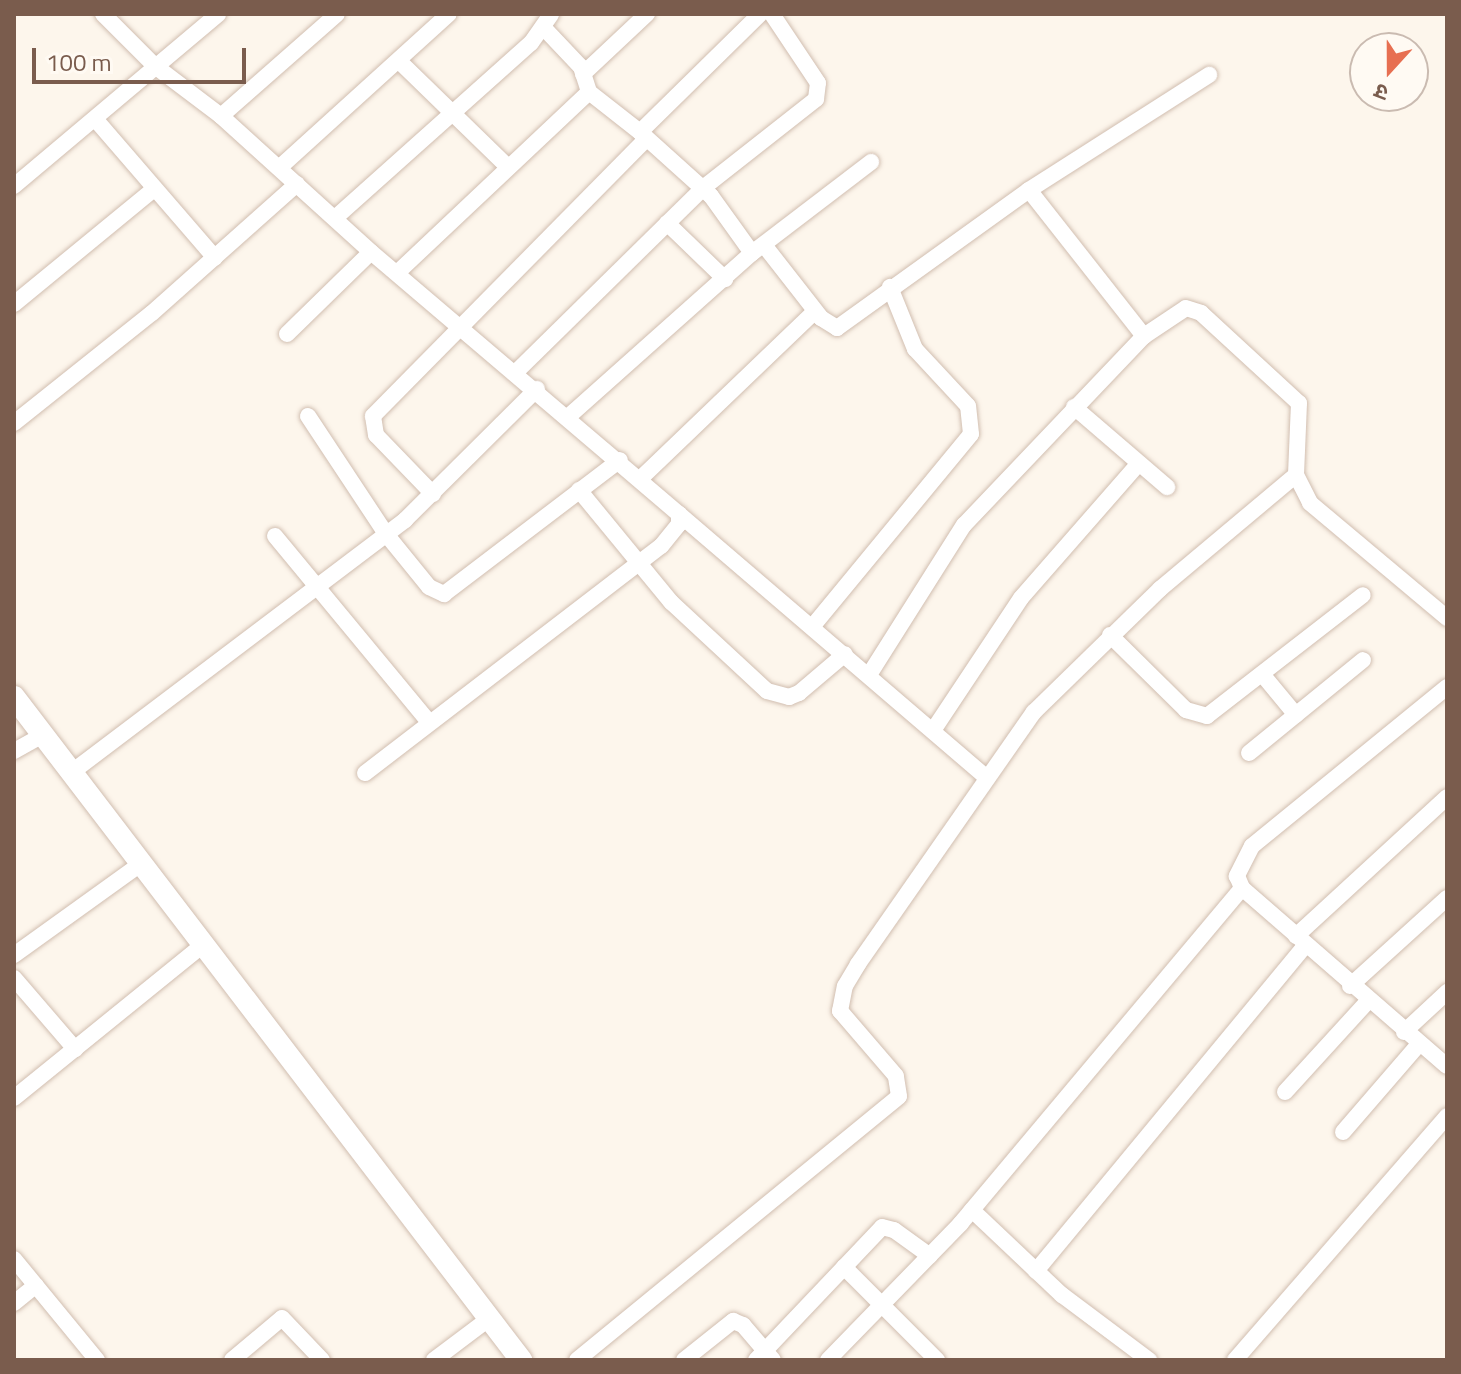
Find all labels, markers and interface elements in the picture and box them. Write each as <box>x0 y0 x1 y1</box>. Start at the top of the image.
scale bar <box>36 32 250 82</box>
north arrow <box>1349 32 1429 112</box>
text: 100 m <box>46 44 112 80</box>
text: उ <box>1369 74 1393 111</box>

